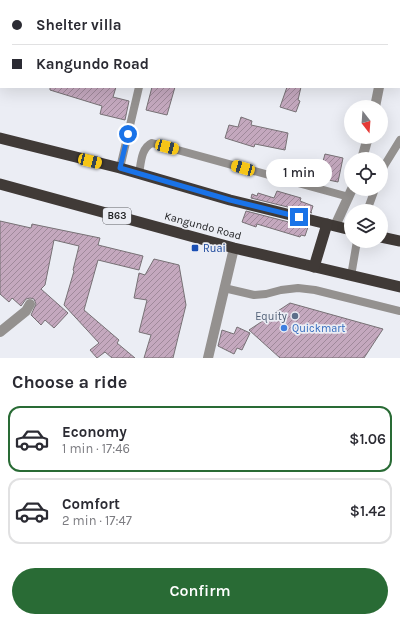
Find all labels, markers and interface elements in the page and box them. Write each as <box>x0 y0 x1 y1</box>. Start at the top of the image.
text: Shelter villa <box>36 16 122 34</box>
text: Kangundo Road <box>36 55 149 73</box>
north arrow <box>344 100 388 144</box>
map controls <box>344 100 388 248</box>
route start <box>119 125 137 143</box>
car <box>154 138 180 156</box>
car <box>77 152 103 170</box>
button: locate <box>344 152 388 196</box>
car <box>230 159 256 177</box>
callout: 1 min <box>266 159 332 187</box>
text: 1 min <box>283 165 315 180</box>
button: layers <box>344 204 388 248</box>
road number: B63 <box>103 208 131 224</box>
route end <box>290 208 308 226</box>
street label: Kangundo Road <box>163 209 243 243</box>
place label: Ruai <box>203 242 226 255</box>
marker: Ruai <box>190 243 200 253</box>
place label: Equity <box>255 310 287 323</box>
marker: Equity <box>290 311 300 321</box>
place label: Quickmart <box>292 322 345 335</box>
marker: Quickmart <box>279 323 289 333</box>
text: Choose a ride <box>12 371 127 393</box>
icon: car <box>14 421 50 457</box>
text: Economy <box>62 423 127 441</box>
text: $1.06 <box>349 430 386 448</box>
text: 1 min · 17:46 <box>62 441 130 456</box>
icon: car <box>14 493 50 529</box>
text: Comfort <box>62 495 120 513</box>
text: $1.42 <box>350 502 386 520</box>
text: 2 min · 17:47 <box>62 513 132 528</box>
button: Confirm <box>12 568 388 614</box>

